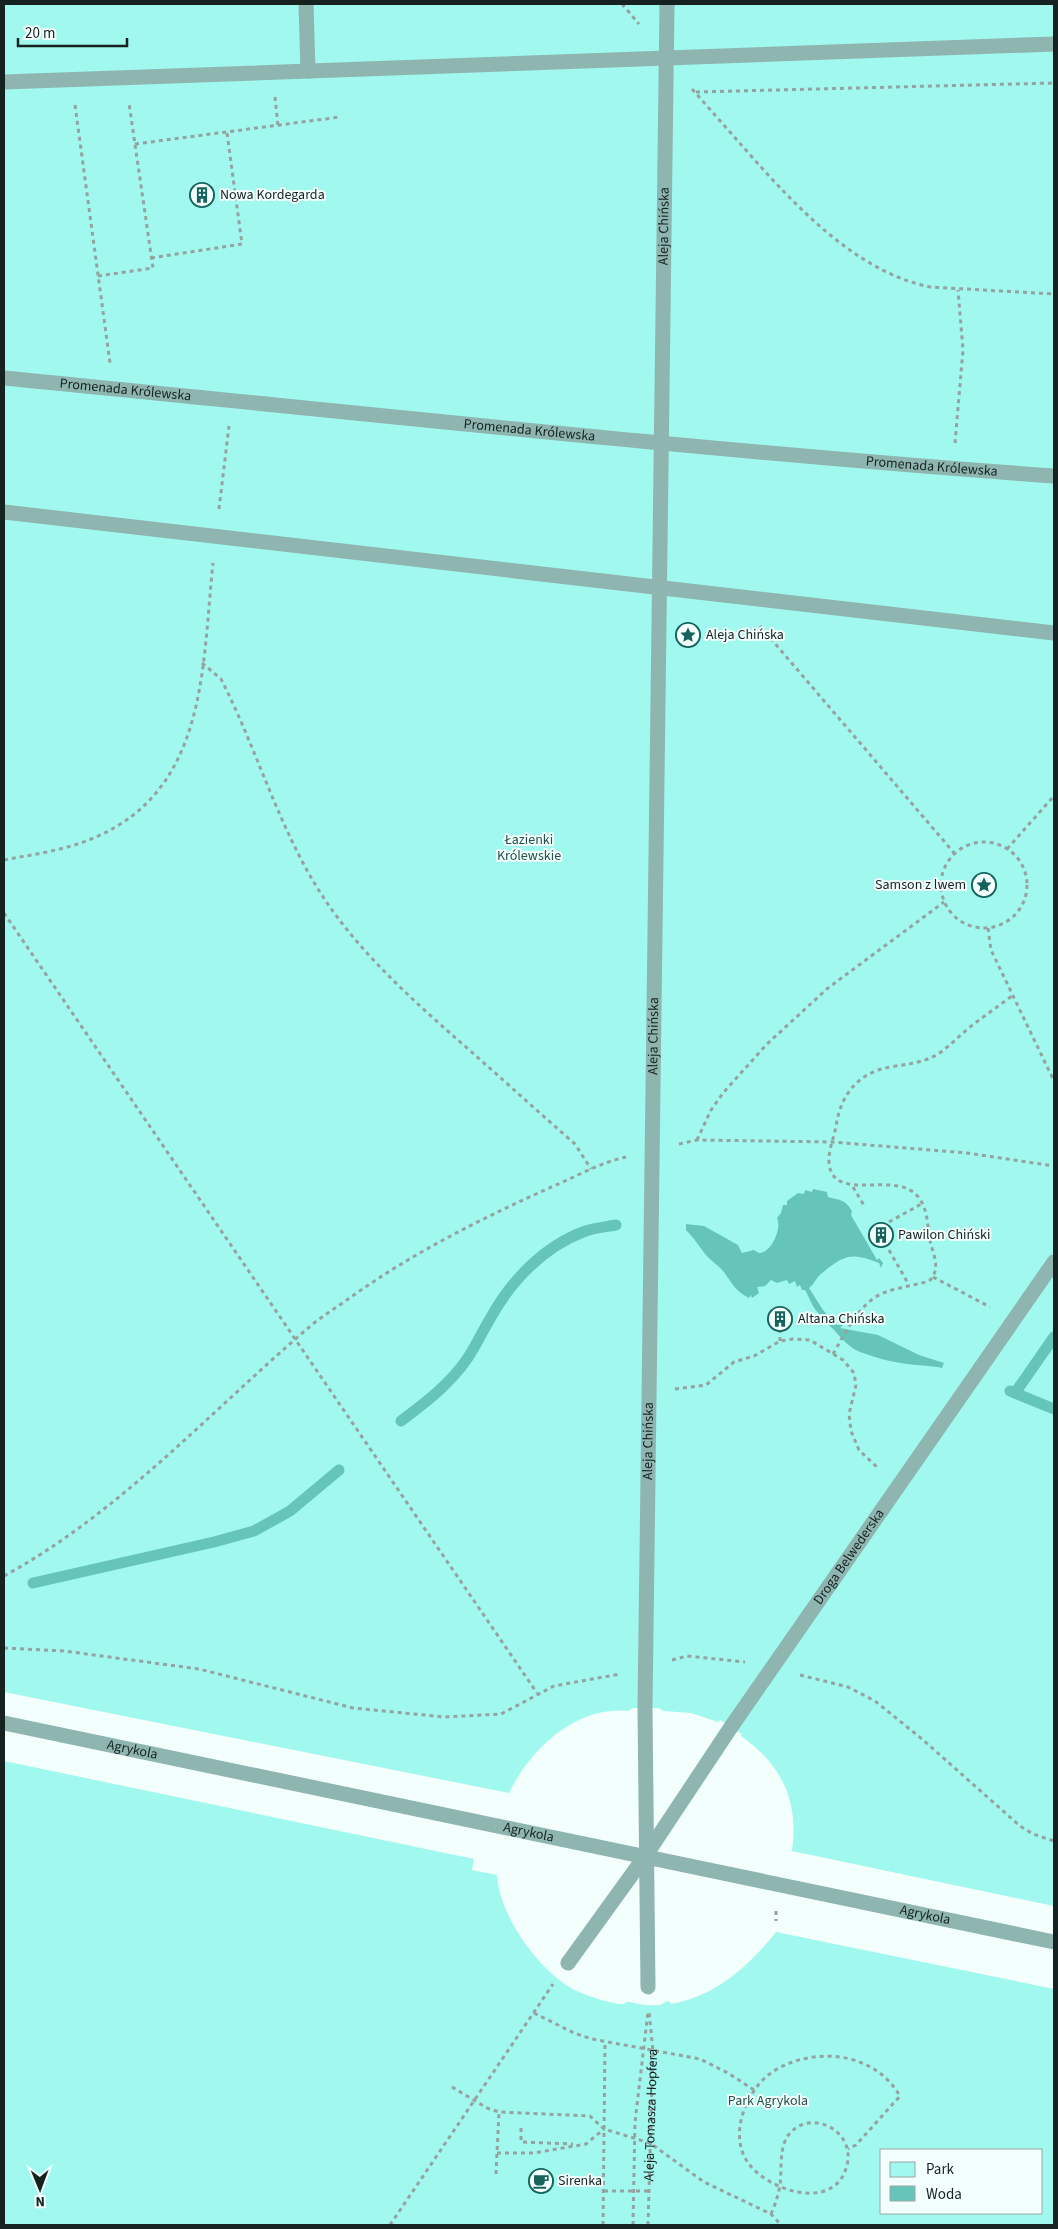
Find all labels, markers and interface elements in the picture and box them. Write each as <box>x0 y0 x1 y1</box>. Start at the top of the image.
scale bar <box>18 15 126 47</box>
text: 20 m <box>25 23 55 44</box>
building icon: Nowa Kordegarda <box>189 182 215 208</box>
place label: Nowa Kordegarda <box>220 185 325 205</box>
street label: Aleja Chińska <box>654 187 675 265</box>
street label: Promenada Królewska <box>59 373 192 406</box>
street label: Promenada Królewska <box>463 414 596 447</box>
street label: Promenada Królewska <box>865 451 998 482</box>
place icon: Aleja Chińska <box>675 622 701 648</box>
place label: Aleja Chińska <box>706 625 784 645</box>
park label: Łazienki Królewskie <box>497 830 561 866</box>
place icon: Samson z lwem <box>971 872 997 898</box>
place label: Samson z lwem <box>875 875 966 895</box>
street label: Aleja Chińska <box>643 997 664 1075</box>
building icon: Pawilon Chiński <box>868 1222 894 1248</box>
place label: Pawilon Chiński <box>898 1225 990 1245</box>
building icon: Altana Chińska <box>767 1306 793 1332</box>
place label: Altana Chińska <box>798 1309 885 1329</box>
street label: Aleja Chińska <box>638 1402 659 1480</box>
street label: Droga Belwederska <box>809 1505 890 1609</box>
street label: Agrykola <box>105 1735 159 1765</box>
street label: Agrykola <box>502 1817 556 1847</box>
street label: Agrykola <box>898 1900 952 1930</box>
street label: Aleja Tomasza Hopfera <box>639 2048 663 2182</box>
park label: Park Agrykola <box>728 2091 808 2111</box>
legend <box>880 2149 1043 2214</box>
text: Park <box>926 2159 955 2180</box>
north arrow <box>15 2164 65 2214</box>
cafe icon: Sirenka <box>528 2168 554 2194</box>
place label: Sirenka <box>558 2171 602 2191</box>
text: Woda <box>926 2184 962 2205</box>
text: N <box>35 2191 45 2211</box>

